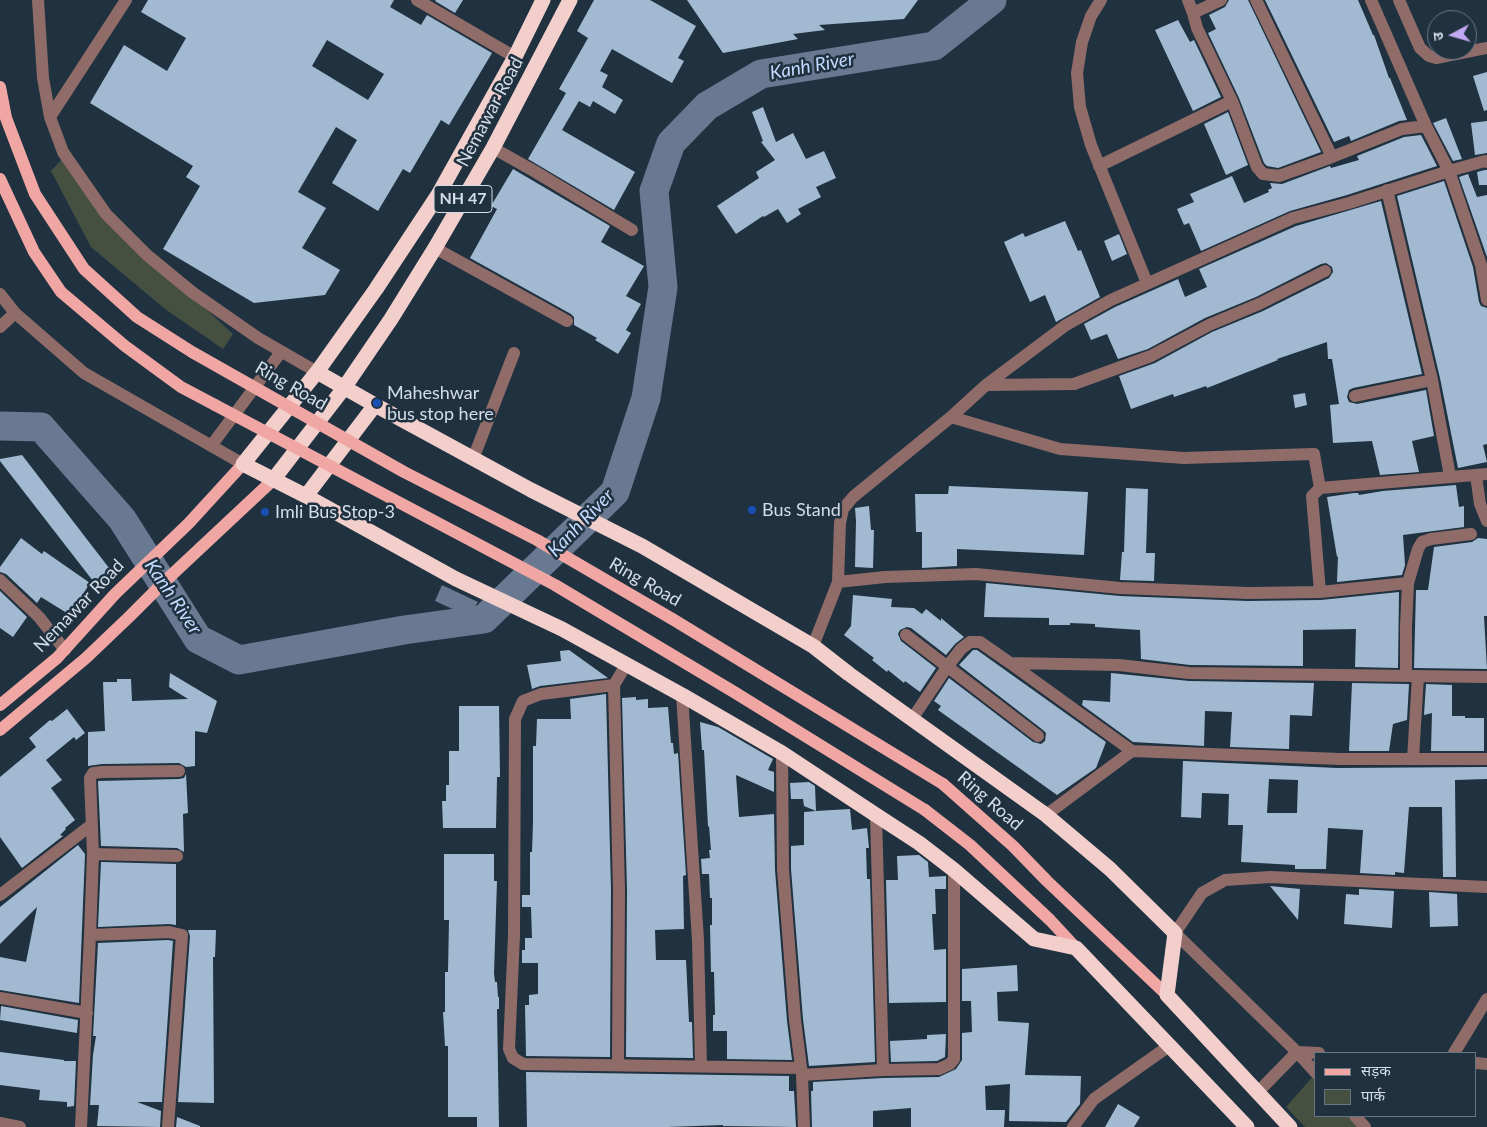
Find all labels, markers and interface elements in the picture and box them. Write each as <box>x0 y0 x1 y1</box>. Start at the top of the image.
north arrow <box>1427 10 1477 60</box>
text: उ <box>1429 32 1446 41</box>
water label: Kanh River <box>768 47 856 85</box>
street label: Nemawar Road <box>452 54 528 170</box>
road number: NH 47 <box>434 185 492 212</box>
street label: Ring Road <box>251 357 331 415</box>
place label: Maheshwar bus stop here <box>387 382 494 424</box>
marker: Maheshwar bus stop here <box>371 397 383 409</box>
water label: Kanh River <box>543 484 619 562</box>
place label: Bus Stand <box>762 499 841 521</box>
place label: Imli Bus Stop-3 <box>275 501 395 523</box>
marker: Bus Stand <box>746 504 758 516</box>
marker: Imli Bus Stop-3 <box>259 506 271 518</box>
street label: Ring Road <box>605 553 685 611</box>
street label: Nemawar Road <box>29 555 129 657</box>
water label: Kanh River <box>140 555 206 639</box>
street label: Ring Road <box>953 767 1027 835</box>
legend <box>1314 1052 1477 1117</box>
text: सड़क <box>1361 1061 1391 1079</box>
text: पार्क <box>1361 1086 1385 1104</box>

